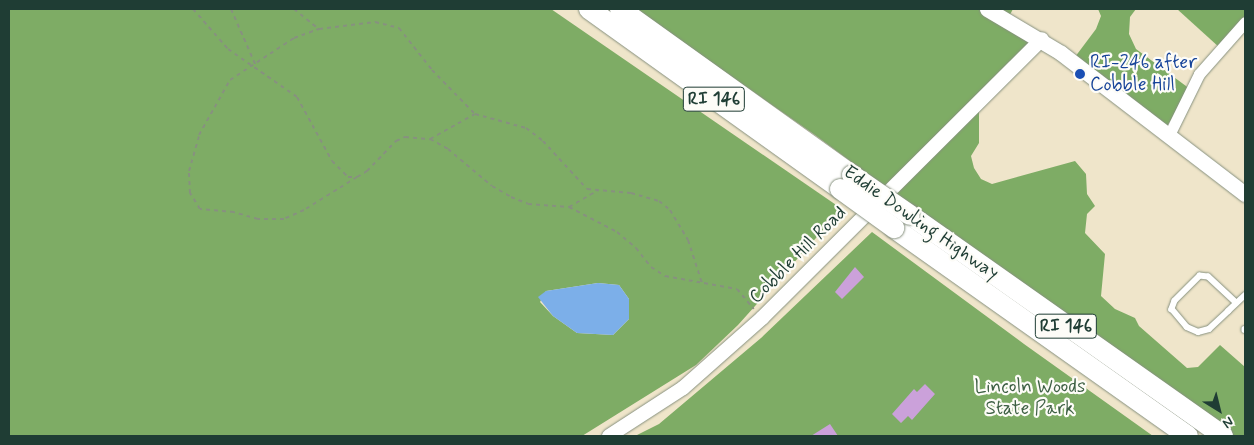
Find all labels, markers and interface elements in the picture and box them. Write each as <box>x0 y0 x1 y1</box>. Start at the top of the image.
place label: RI-246 after Cobble Hill <box>1090 52 1197 96</box>
marker: RI-246 after Cobble Hill <box>1074 68 1086 80</box>
road number: RI 146 <box>683 84 745 115</box>
street label: Eddie Dowling Highway <box>840 161 1002 285</box>
street label: Cobble Hill Road <box>744 201 852 309</box>
road number: RI 146 <box>1035 310 1097 342</box>
park label: Lincoln Woods State Park <box>974 376 1086 420</box>
north arrow <box>1194 385 1244 435</box>
text: N <box>1219 412 1237 432</box>

